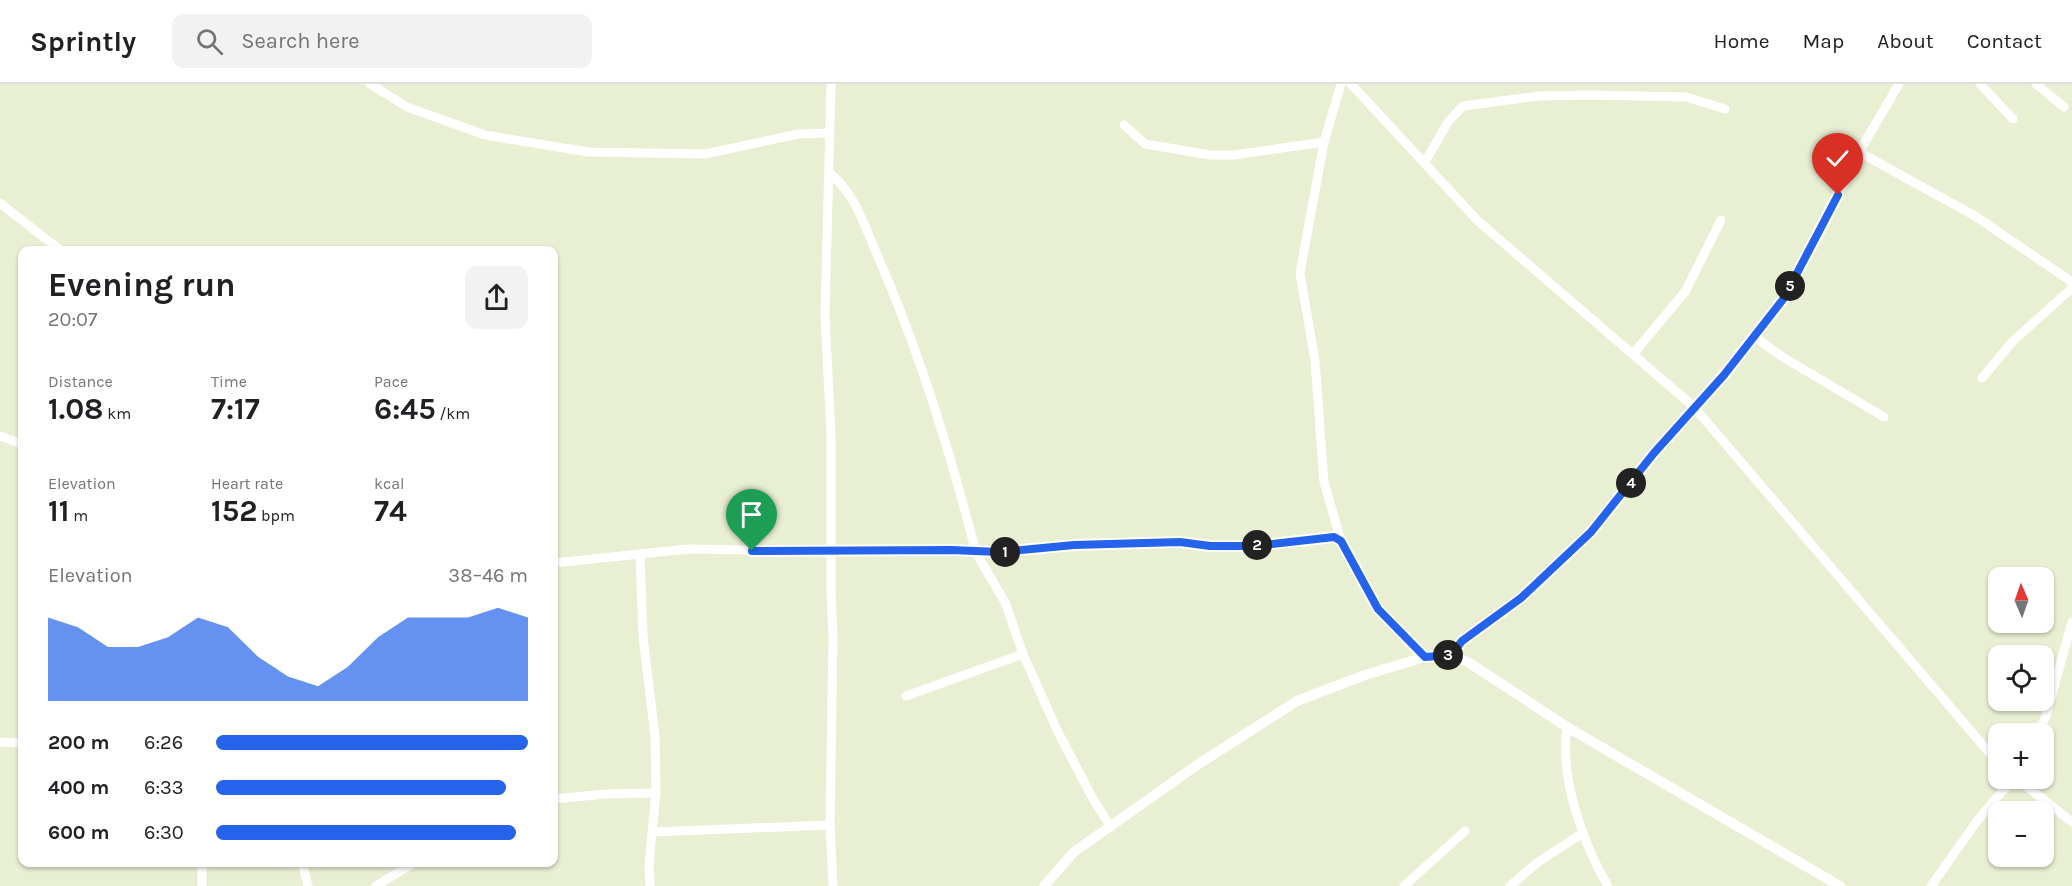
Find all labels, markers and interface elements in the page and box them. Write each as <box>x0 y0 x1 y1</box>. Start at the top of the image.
search box <box>172 14 592 68</box>
text: Sprintly <box>30 25 136 58</box>
icon: search <box>193 25 226 58</box>
text: Search here <box>241 28 360 54</box>
text: Home <box>1714 29 1770 53</box>
text: Map <box>1803 29 1844 53</box>
text: About <box>1877 29 1934 53</box>
text: Contact <box>1967 29 2042 53</box>
pin <box>1812 133 1863 195</box>
icon: check <box>1821 142 1854 175</box>
text: Evening run <box>48 266 236 304</box>
button: share <box>465 266 528 329</box>
pin: 5 <box>1775 271 1805 301</box>
text: 5 <box>1785 276 1795 295</box>
text: 20:07 <box>48 308 97 331</box>
text: Distance <box>48 372 113 391</box>
text: Time <box>211 372 247 391</box>
text: Pace <box>374 372 408 391</box>
text: 1.08 <box>48 391 104 427</box>
text: 7:17 <box>211 391 260 427</box>
text: 6:45 <box>374 391 436 427</box>
text: km <box>104 404 131 423</box>
text: /km <box>436 404 470 423</box>
pin: 4 <box>1616 468 1646 498</box>
text: 4 <box>1626 473 1636 492</box>
text: Elevation <box>48 474 116 493</box>
text: Heart rate <box>211 474 283 493</box>
text: kcal <box>374 474 405 493</box>
pin <box>726 489 777 551</box>
text: 11 <box>48 493 69 529</box>
text: 152 <box>211 493 257 529</box>
text: 74 <box>374 493 407 529</box>
icon: arrive <box>735 498 768 531</box>
text: m <box>69 506 88 525</box>
text: bpm <box>257 506 295 525</box>
pin: 2 <box>1242 530 1272 560</box>
text: 2 <box>1252 535 1262 554</box>
pin: 1 <box>990 537 1020 567</box>
text: 1 <box>1002 542 1008 561</box>
text: Elevation <box>48 564 133 587</box>
text: 38–46 m <box>448 564 528 587</box>
north arrow <box>1988 567 2054 633</box>
map controls <box>1988 567 2054 867</box>
pin: 3 <box>1433 640 1463 670</box>
text: 3 <box>1443 645 1453 664</box>
button: locate <box>1988 645 2054 711</box>
button: + <box>1988 723 2054 789</box>
text: 200 m <box>48 731 109 754</box>
text: 6:26 <box>144 731 183 754</box>
text: 400 m <box>48 776 109 799</box>
text: 6:33 <box>144 776 184 799</box>
button: − <box>1988 801 2054 867</box>
text: 600 m <box>48 821 109 844</box>
text: 6:30 <box>144 821 184 844</box>

